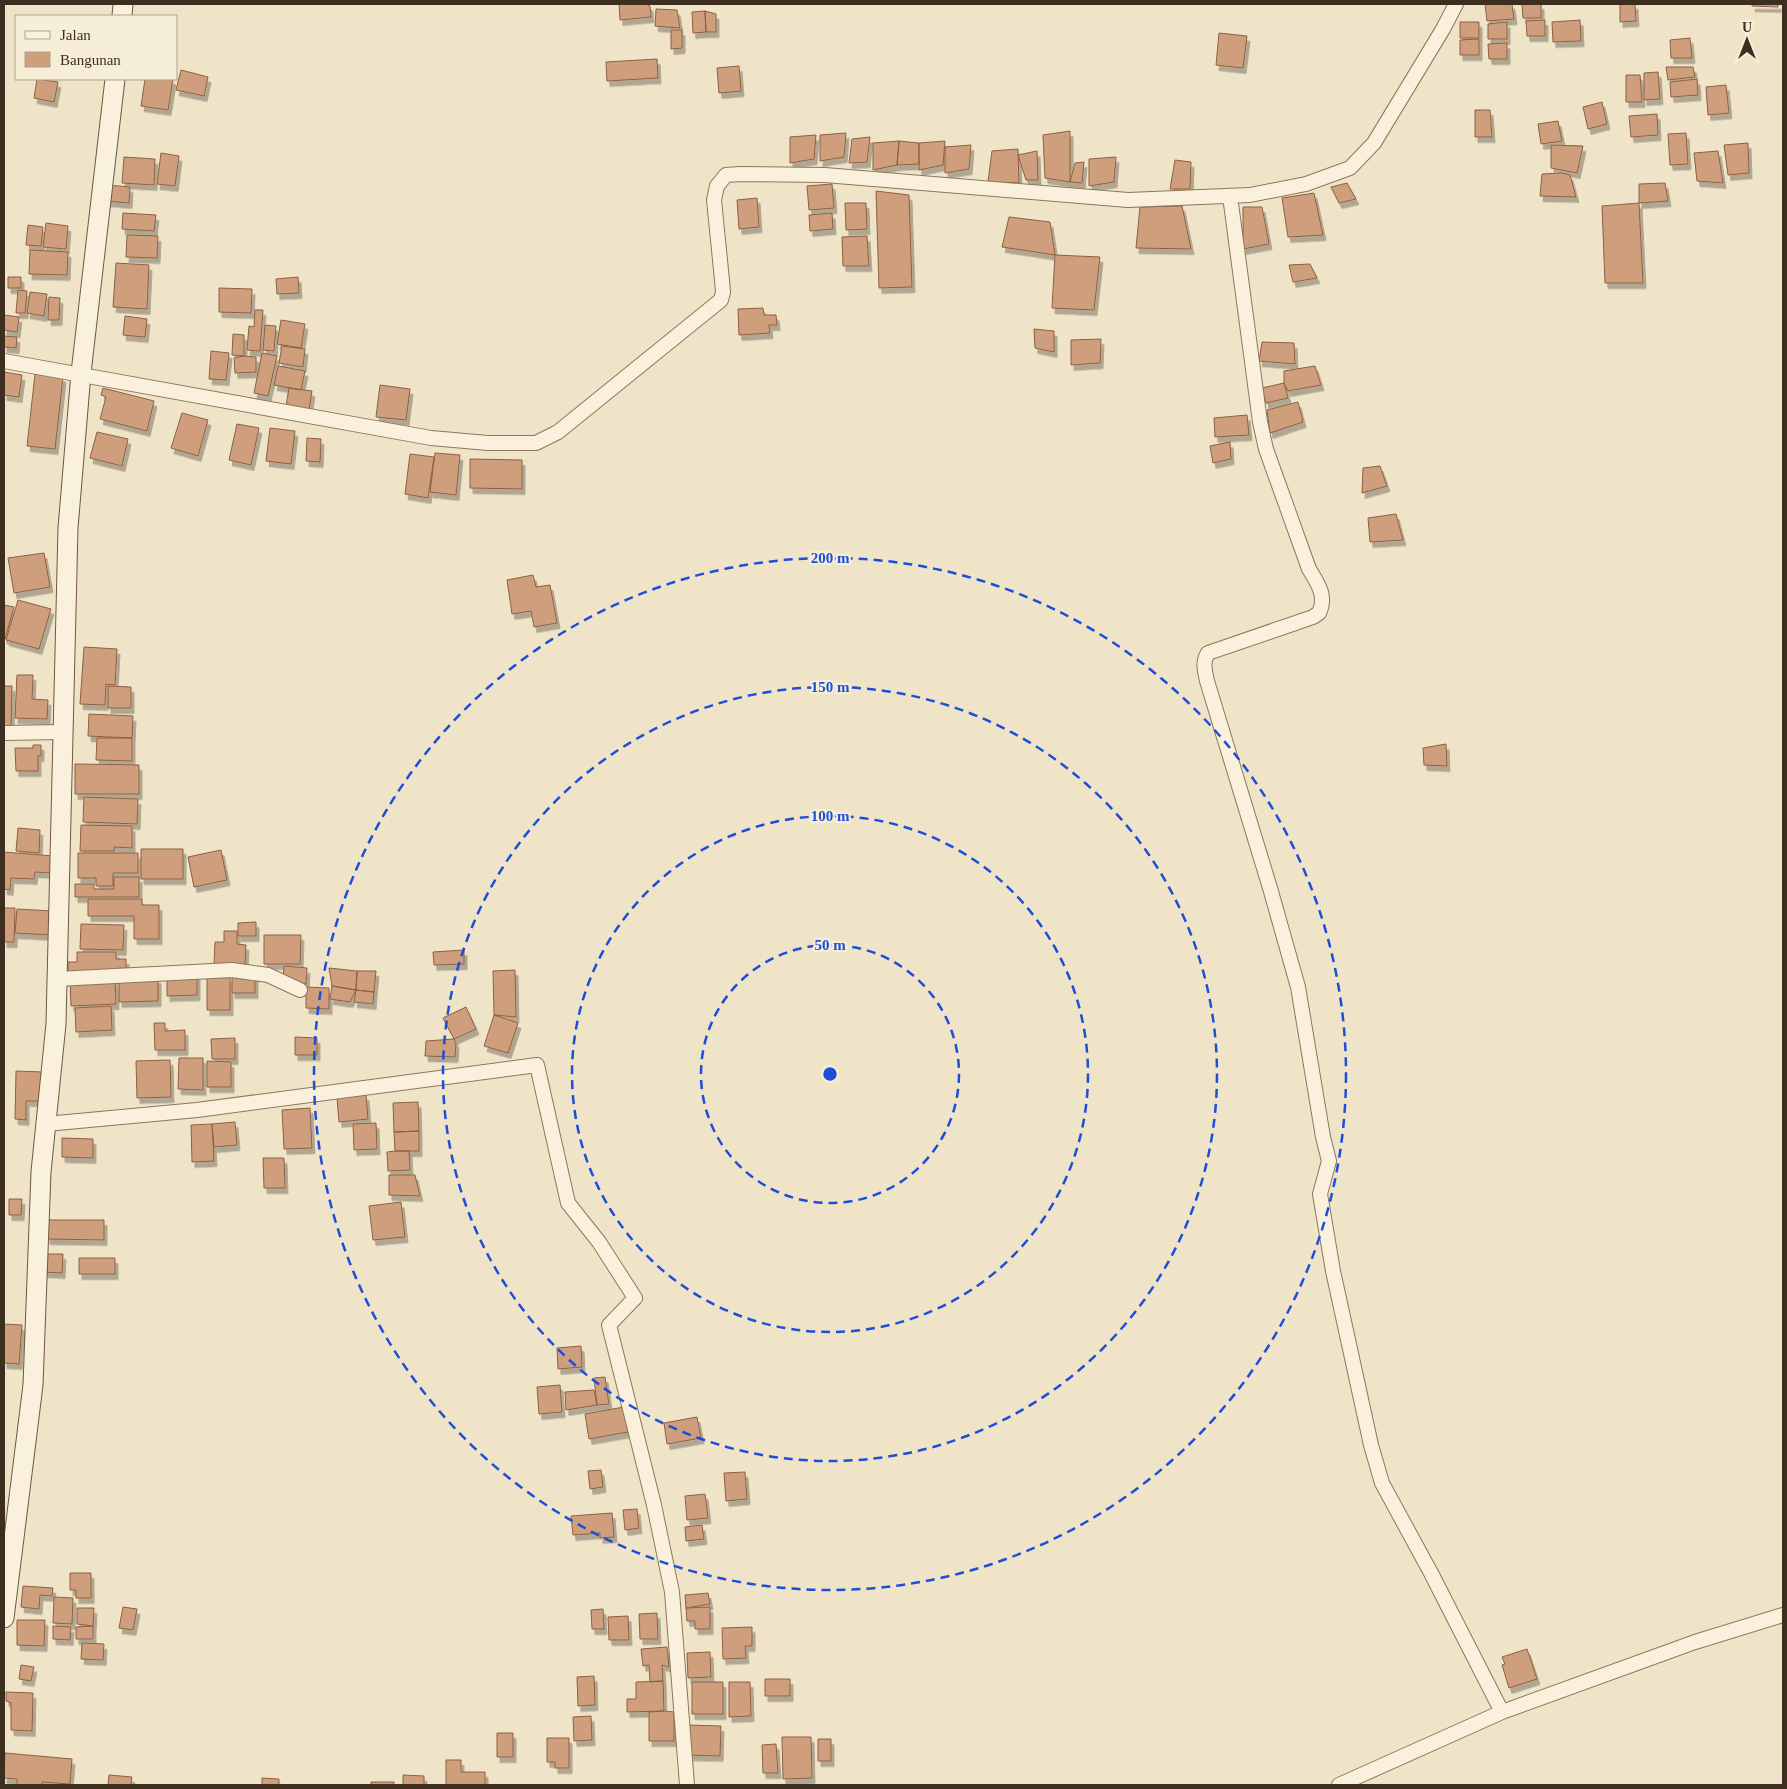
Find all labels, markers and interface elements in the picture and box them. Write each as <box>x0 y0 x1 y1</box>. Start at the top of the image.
legend <box>15 15 178 80</box>
north arrow <box>1722 15 1772 65</box>
text: U <box>1742 20 1752 35</box>
text: Jalan <box>60 27 91 43</box>
text: Bangunan <box>60 52 121 68</box>
text: 200 m <box>811 550 850 566</box>
text: 150 m <box>811 679 850 695</box>
text: 100 m <box>811 808 850 824</box>
text: 50 m <box>814 937 846 953</box>
centre of rings <box>821 1065 839 1083</box>

